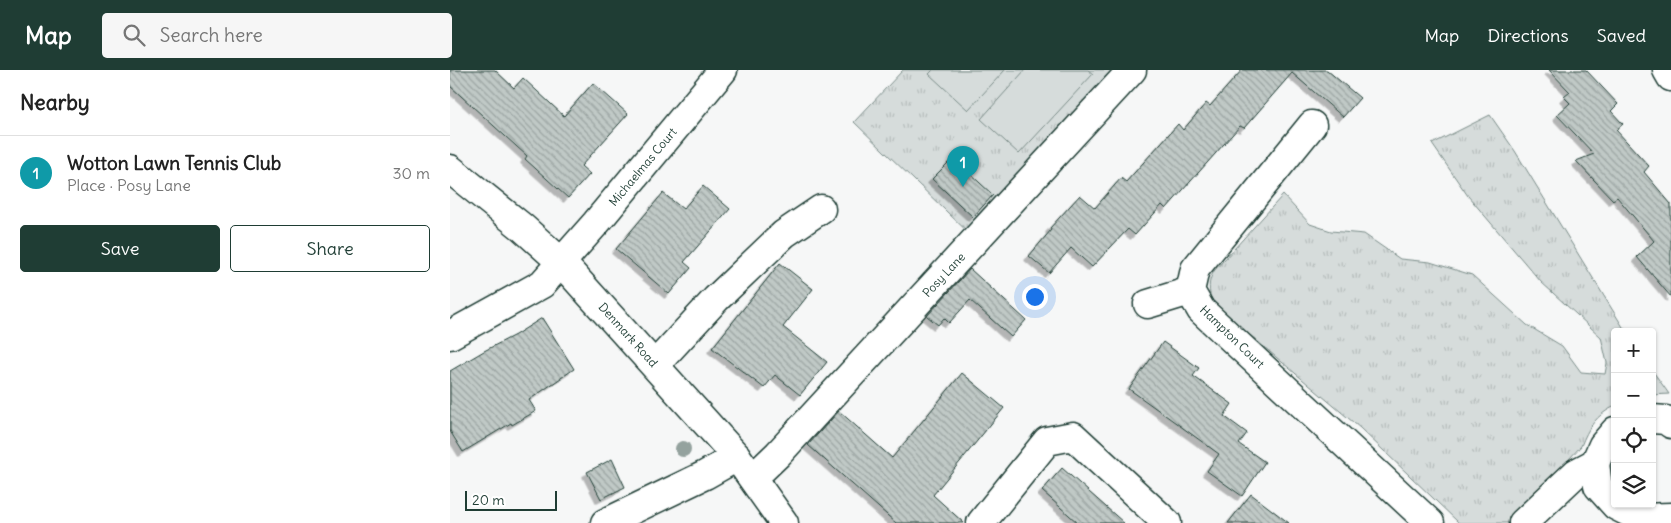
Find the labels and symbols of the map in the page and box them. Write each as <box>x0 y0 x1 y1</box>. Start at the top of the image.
street label: Michaelmas Court <box>606 125 680 209</box>
pin: 1 <box>947 146 979 187</box>
street label: Posy Lane <box>919 249 968 300</box>
your location <box>1022 284 1048 310</box>
street label: Denmark Road <box>596 299 661 370</box>
street label: Hampton Court <box>1197 302 1268 371</box>
scale bar <box>465 488 558 511</box>

